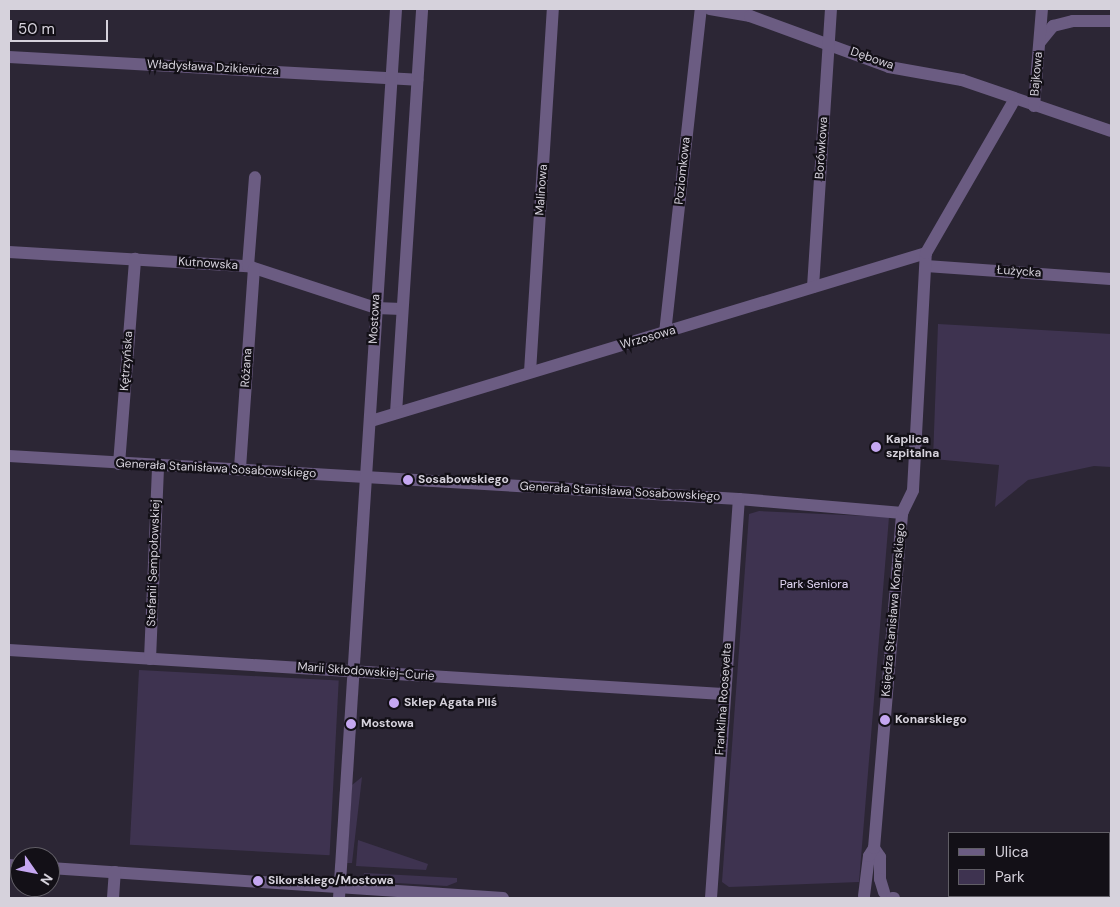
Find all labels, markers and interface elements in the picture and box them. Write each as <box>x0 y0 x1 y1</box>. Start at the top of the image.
scale bar <box>12 10 110 42</box>
text: 50 m <box>18 19 55 39</box>
street label: Dębowa <box>848 45 896 73</box>
street label: Bajkowa <box>1028 51 1046 97</box>
street label: Władysława Dzikiewicza <box>147 57 279 79</box>
street label: Borówkowa <box>813 116 831 180</box>
street label: Poziomkowa <box>672 136 694 206</box>
street label: Malinowa <box>533 164 551 216</box>
street label: Kutnowska <box>178 255 238 273</box>
street label: Łużycka <box>996 263 1042 281</box>
street label: Mostowa <box>367 294 383 344</box>
street label: Wrzosowa <box>619 323 677 353</box>
street label: Kętrzyńska <box>118 331 136 391</box>
street label: Różana <box>238 348 256 388</box>
place label: Kaplica szpitalna <box>886 433 939 461</box>
marker: Kaplica szpitalna <box>870 441 882 453</box>
street label: Generała Stanisława Sosabowskiego <box>115 457 317 481</box>
place label: Sosabowskiego <box>418 473 509 487</box>
marker: Sosabowskiego <box>402 474 414 486</box>
street label: Generała Stanisława Sosabowskiego <box>519 480 721 504</box>
street label: Stefanii Sempołowskiej <box>145 499 163 627</box>
street label: Księdza Stanisława Konarskiego <box>879 523 909 697</box>
park label: Park Seniora <box>780 578 848 592</box>
street label: Franklina Roosevelta <box>713 642 735 756</box>
street label: Marii Skłodowskiej-Curie <box>297 660 435 684</box>
place label: Sklep Agata Pliś <box>404 696 497 710</box>
marker: Sklep Agata Pliś <box>388 697 400 709</box>
place label: Konarskiego <box>895 713 967 727</box>
marker: Konarskiego <box>879 714 891 726</box>
place label: Mostowa <box>361 717 414 731</box>
marker: Mostowa <box>345 718 357 730</box>
legend <box>948 832 1110 897</box>
text: Ulica <box>995 842 1029 862</box>
north arrow <box>10 847 60 897</box>
text: Park <box>995 867 1025 887</box>
text: N <box>36 870 57 889</box>
place label: Sikorskiego/Mostowa <box>268 874 393 888</box>
marker: Sikorskiego/Mostowa <box>252 875 264 887</box>

